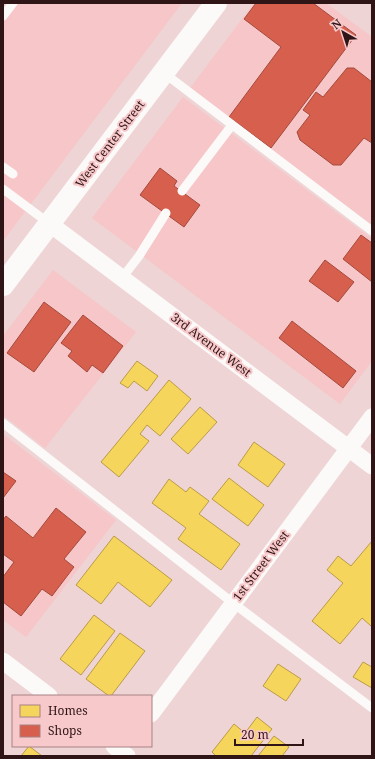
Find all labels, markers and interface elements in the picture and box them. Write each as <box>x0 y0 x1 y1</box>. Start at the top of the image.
north arrow <box>323 12 363 52</box>
text: N <box>328 15 345 32</box>
street label: West Center Street <box>71 96 148 191</box>
street label: 3rd Avenue West <box>168 309 255 381</box>
street label: 1st Street West <box>229 527 293 604</box>
legend <box>12 695 152 747</box>
text: Homes <box>48 702 88 719</box>
scale bar <box>235 721 303 747</box>
text: Shops <box>48 722 82 739</box>
text: 20 m <box>241 726 269 743</box>

